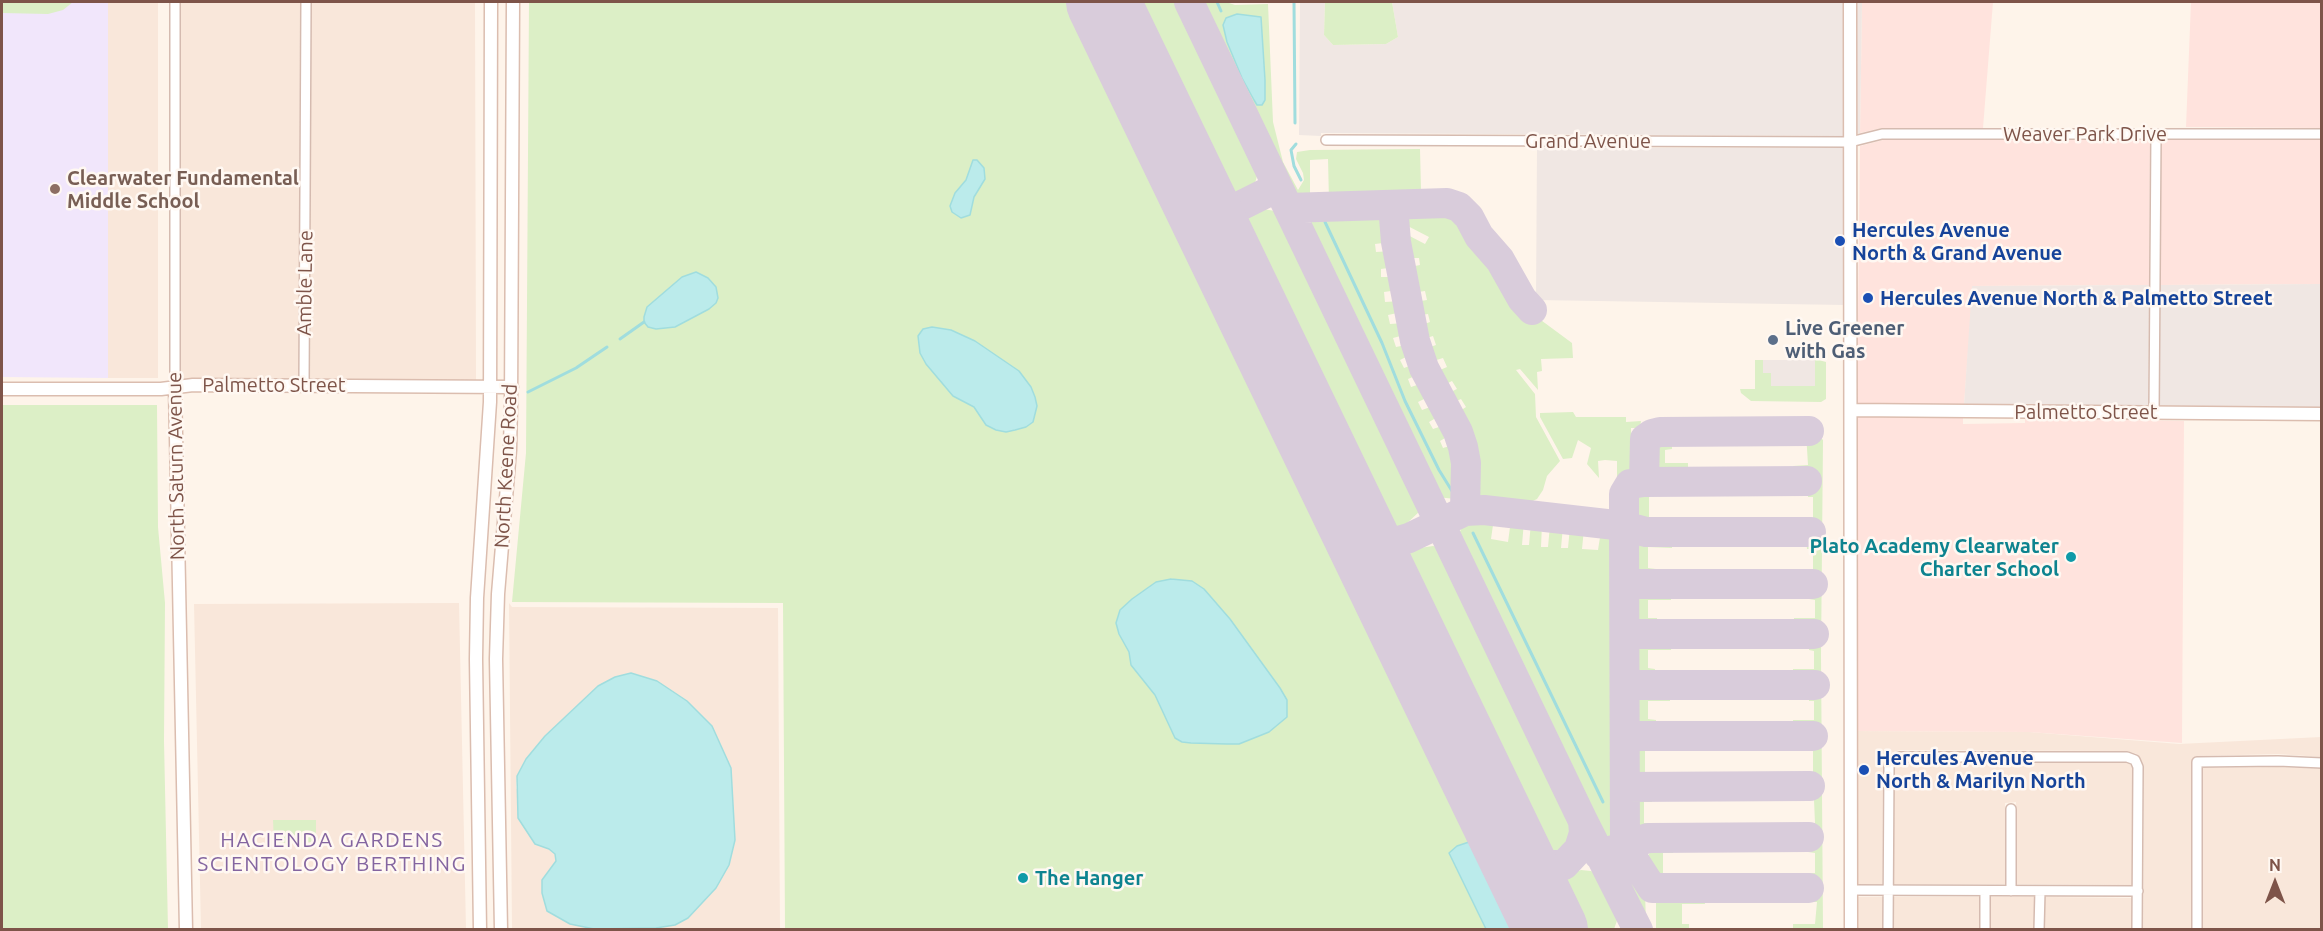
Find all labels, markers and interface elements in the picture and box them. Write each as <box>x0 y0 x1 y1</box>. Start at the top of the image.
street label: Weaver Park Drive <box>2003 122 2167 146</box>
street label: Grand Avenue <box>1525 129 1651 153</box>
place label: Clearwater Fundamental Middle School <box>67 166 299 213</box>
marker: Clearwater Fundamental Middle School <box>48 182 62 196</box>
place label: Hercules Avenue North & Grand Avenue <box>1852 218 2062 265</box>
street label: Amble Lane <box>292 230 318 336</box>
marker: Hercules Avenue North & Grand Avenue <box>1833 234 1847 248</box>
place label: Hercules Avenue North & Palmetto Street <box>1880 286 2273 310</box>
marker: Hercules Avenue North & Palmetto Street <box>1861 291 1875 305</box>
place label: Live Greener with Gas <box>1785 316 1904 363</box>
marker: Live Greener with Gas <box>1766 333 1780 347</box>
street label: North Saturn Avenue <box>162 372 190 560</box>
street label: Palmetto Street <box>202 373 346 397</box>
street label: North Keene Road <box>490 383 522 549</box>
street label: Palmetto Street <box>2014 400 2158 424</box>
place label: Plato Academy Clearwater Charter School <box>1809 534 2059 581</box>
marker: Plato Academy Clearwater Charter School <box>2064 550 2078 564</box>
place label: Hercules Avenue North & Marilyn North <box>1876 746 2086 793</box>
marker: Hercules Avenue North & Marilyn North <box>1857 763 1871 777</box>
district label: HACIENDA GARDENS SCIENTOLOGY BERTHING <box>197 827 467 877</box>
north arrow <box>2245 853 2305 913</box>
text: N <box>2269 856 2281 874</box>
place label: The Hanger <box>1035 866 1144 890</box>
marker: The Hanger <box>1016 871 1030 885</box>

